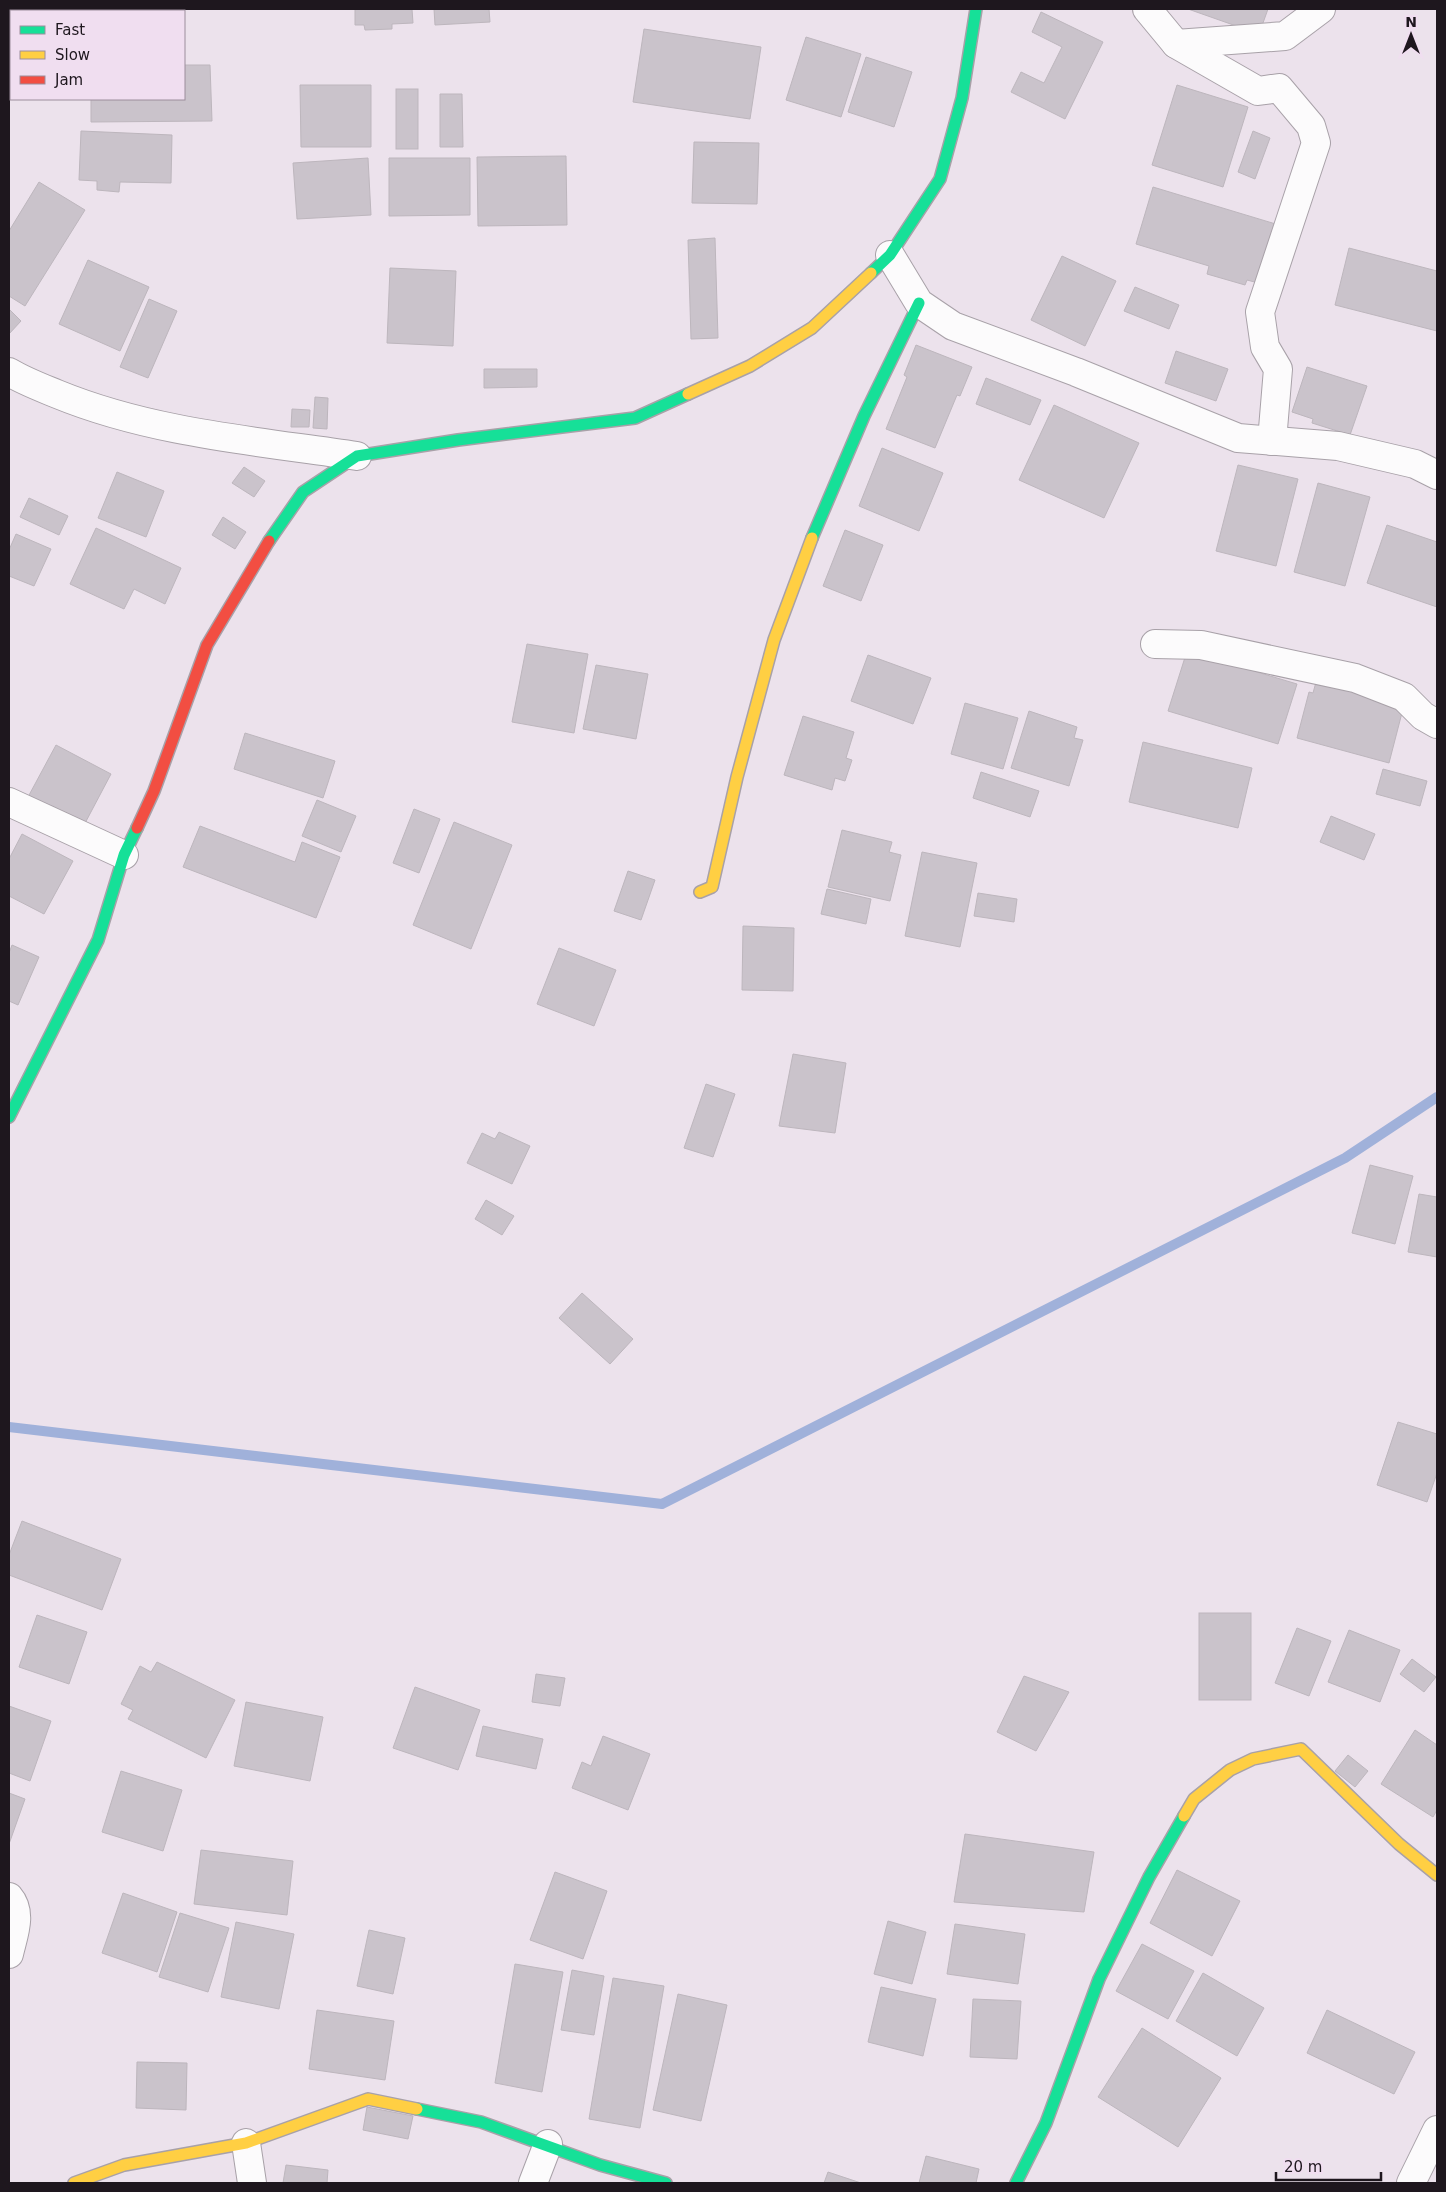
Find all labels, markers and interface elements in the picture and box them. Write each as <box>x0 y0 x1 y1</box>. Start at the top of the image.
legend <box>10 10 185 100</box>
north arrow <box>1386 10 1436 60</box>
text: N <box>1405 14 1417 30</box>
text: Fast <box>55 21 85 39</box>
text: Slow <box>55 46 90 64</box>
text: Jam <box>54 71 83 89</box>
scale bar <box>1276 2150 1381 2182</box>
text: 20 m <box>1284 2158 1322 2176</box>

